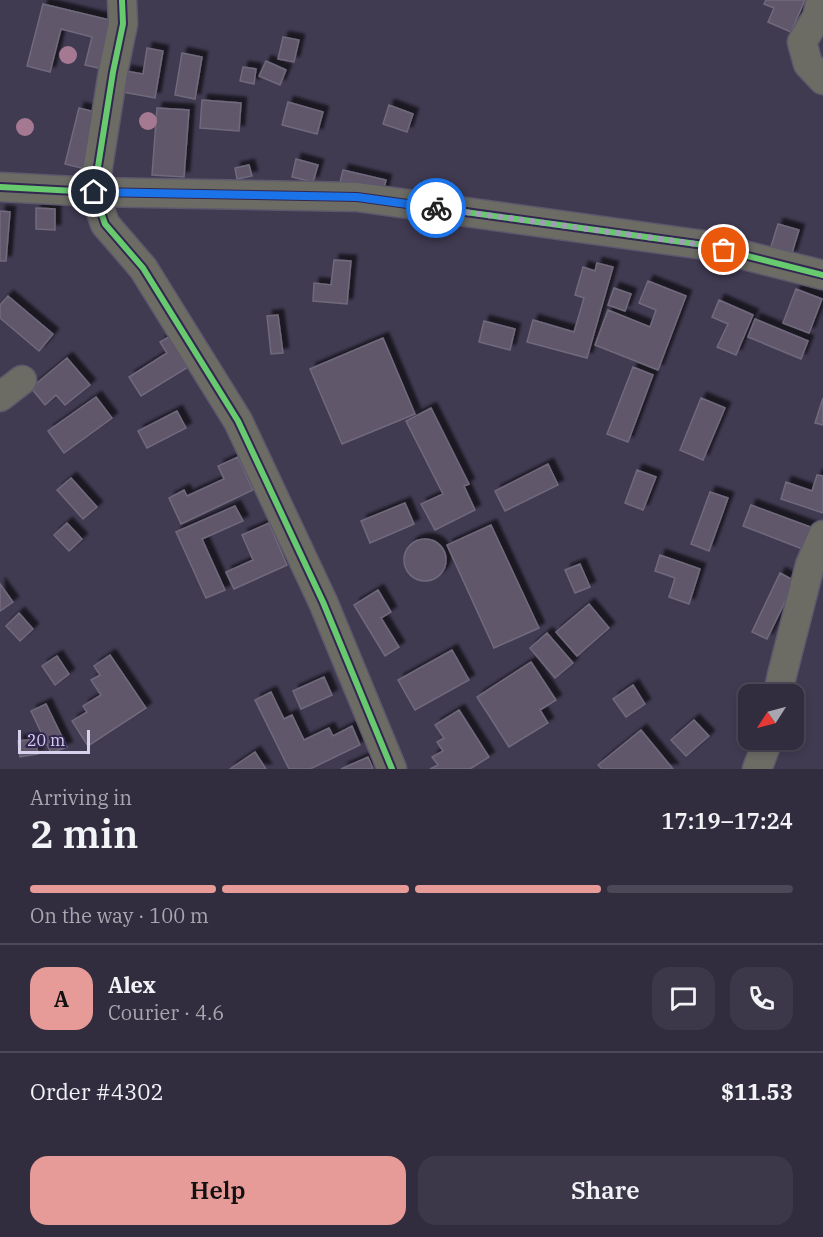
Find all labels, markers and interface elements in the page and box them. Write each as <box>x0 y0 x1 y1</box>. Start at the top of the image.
pin <box>68 166 119 217</box>
icon: home <box>77 175 110 208</box>
courier <box>406 178 466 238</box>
icon: bike <box>420 192 453 225</box>
pin <box>698 224 749 275</box>
icon: bag <box>707 233 740 266</box>
north arrow <box>738 684 804 750</box>
map controls <box>738 684 804 750</box>
scale bar <box>18 727 90 754</box>
text: 20 m <box>27 730 65 750</box>
text: Arriving in <box>30 784 132 811</box>
text: 17:19–17:24 <box>661 806 793 835</box>
text: 2 min <box>30 808 138 859</box>
text: On the way · 100 m <box>30 902 209 929</box>
button: chat <box>652 967 715 1030</box>
button: phone <box>730 967 793 1030</box>
text: Alex <box>108 970 156 999</box>
text: A <box>54 984 69 1013</box>
text: Courier · 4.6 <box>108 999 224 1026</box>
text: Order #4302 <box>30 1077 164 1106</box>
text: $11.53 <box>721 1077 793 1106</box>
button: Help <box>30 1156 406 1225</box>
button: Share <box>418 1156 793 1225</box>

